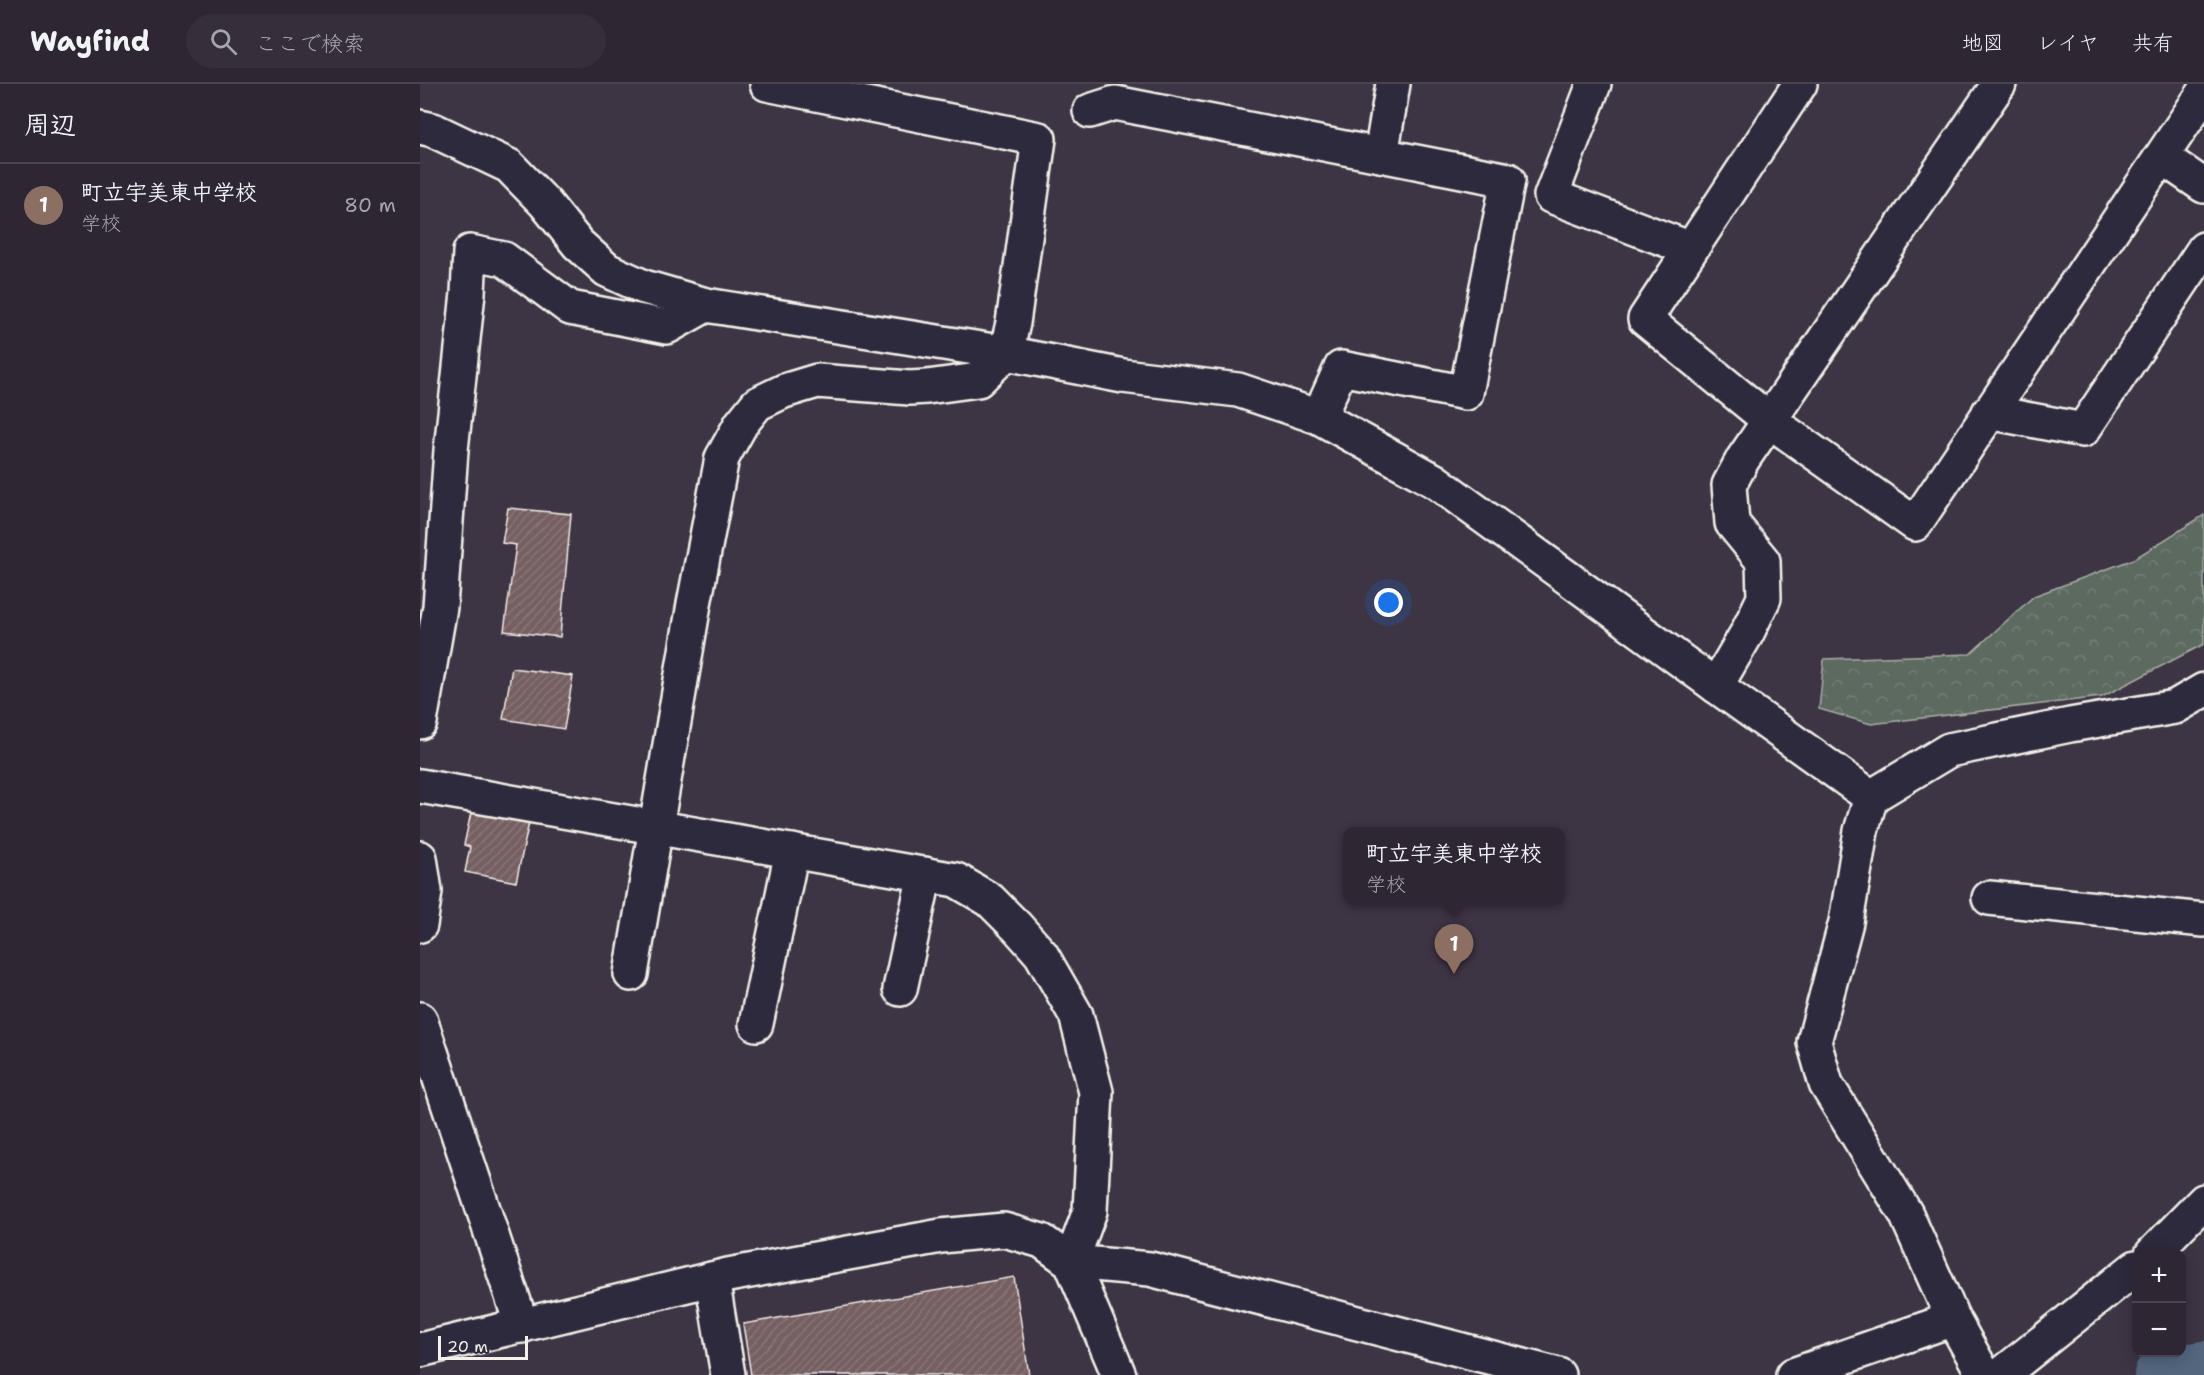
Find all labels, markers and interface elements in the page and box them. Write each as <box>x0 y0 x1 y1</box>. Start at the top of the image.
search box <box>186 14 606 68</box>
text: Wayfind <box>30 22 150 60</box>
icon: search <box>207 25 240 58</box>
text: ここで検索 <box>255 29 365 58</box>
text: 地図 <box>1962 29 2004 57</box>
text: レイヤ <box>2037 29 2099 57</box>
text: 共有 <box>2132 29 2174 57</box>
text: 周辺 <box>24 107 76 142</box>
text: 町立宇美東中学校 <box>81 178 257 207</box>
text: 1 <box>39 192 48 218</box>
text: 80 m <box>344 192 396 218</box>
text: 学校 <box>81 210 121 236</box>
your location <box>1374 588 1403 617</box>
popup <box>1343 827 1565 905</box>
text: 町立宇美東中学校 <box>1366 839 1542 868</box>
text: 学校 <box>1366 871 1406 897</box>
pin: 1 <box>1434 924 1474 974</box>
map controls <box>2132 1249 2186 1357</box>
button: + <box>2132 1249 2186 1303</box>
button: − <box>2132 1303 2186 1357</box>
scale bar <box>438 1333 528 1360</box>
text: 20 m <box>447 1336 488 1357</box>

